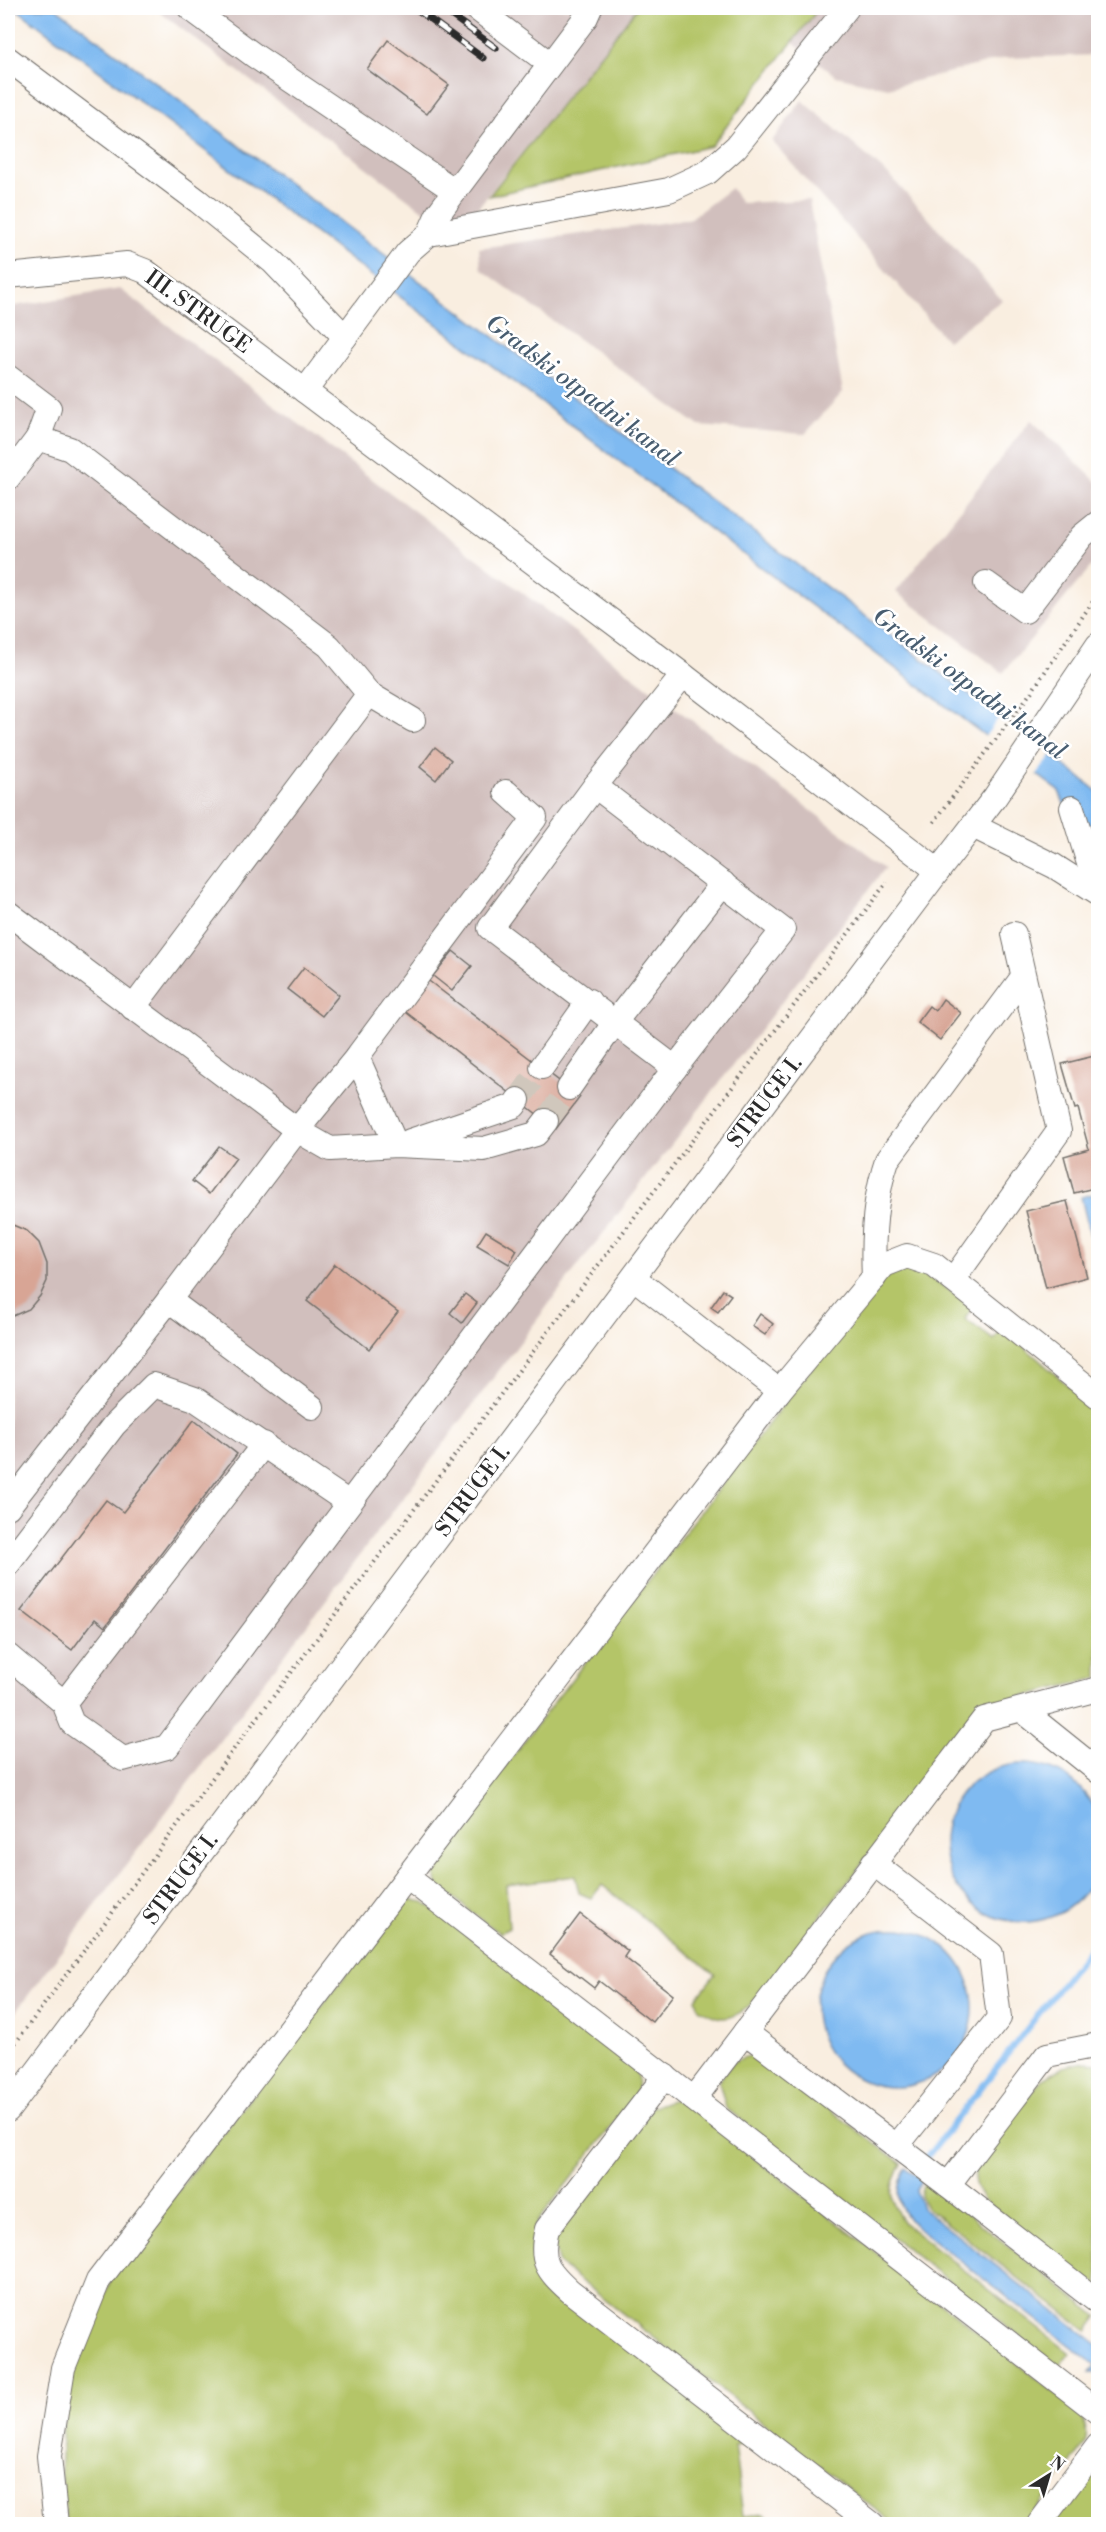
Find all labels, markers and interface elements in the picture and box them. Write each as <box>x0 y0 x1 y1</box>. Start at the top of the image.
street label: III. STRUGE <box>140 264 256 360</box>
water label: Gradski otpadni kanal <box>479 308 685 474</box>
water label: Gradski otpadni kanal <box>866 601 1072 767</box>
street label: STRUGE I. <box>722 1051 808 1153</box>
street label: STRUGE I. <box>430 1440 516 1542</box>
street label: STRUGE I. <box>138 1828 224 1930</box>
north arrow <box>1019 2445 1079 2505</box>
text: N <box>1046 2452 1069 2476</box>

